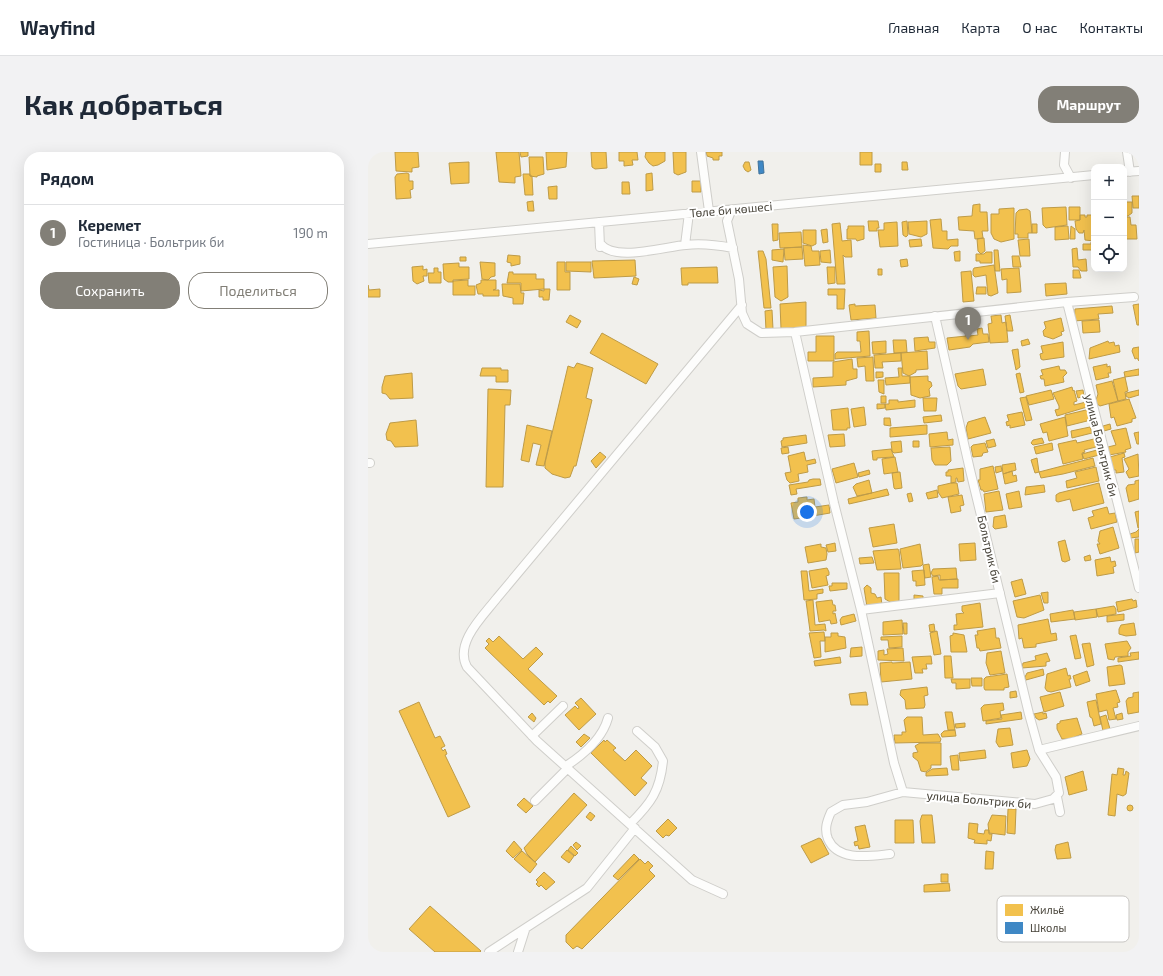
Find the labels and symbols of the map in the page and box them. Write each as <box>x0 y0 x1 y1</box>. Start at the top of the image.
street label: Төле би көшесі <box>689 198 773 220</box>
pin: 1 <box>955 307 981 340</box>
street label: улица Больтрик би <box>1082 392 1122 498</box>
your location <box>797 502 817 522</box>
street label: Больтрик би <box>975 514 1005 584</box>
street label: улица Больтрик би <box>926 787 1032 812</box>
legend <box>997 896 1129 942</box>
text: Жильё <box>1030 903 1064 916</box>
text: Школы <box>1030 921 1066 934</box>

